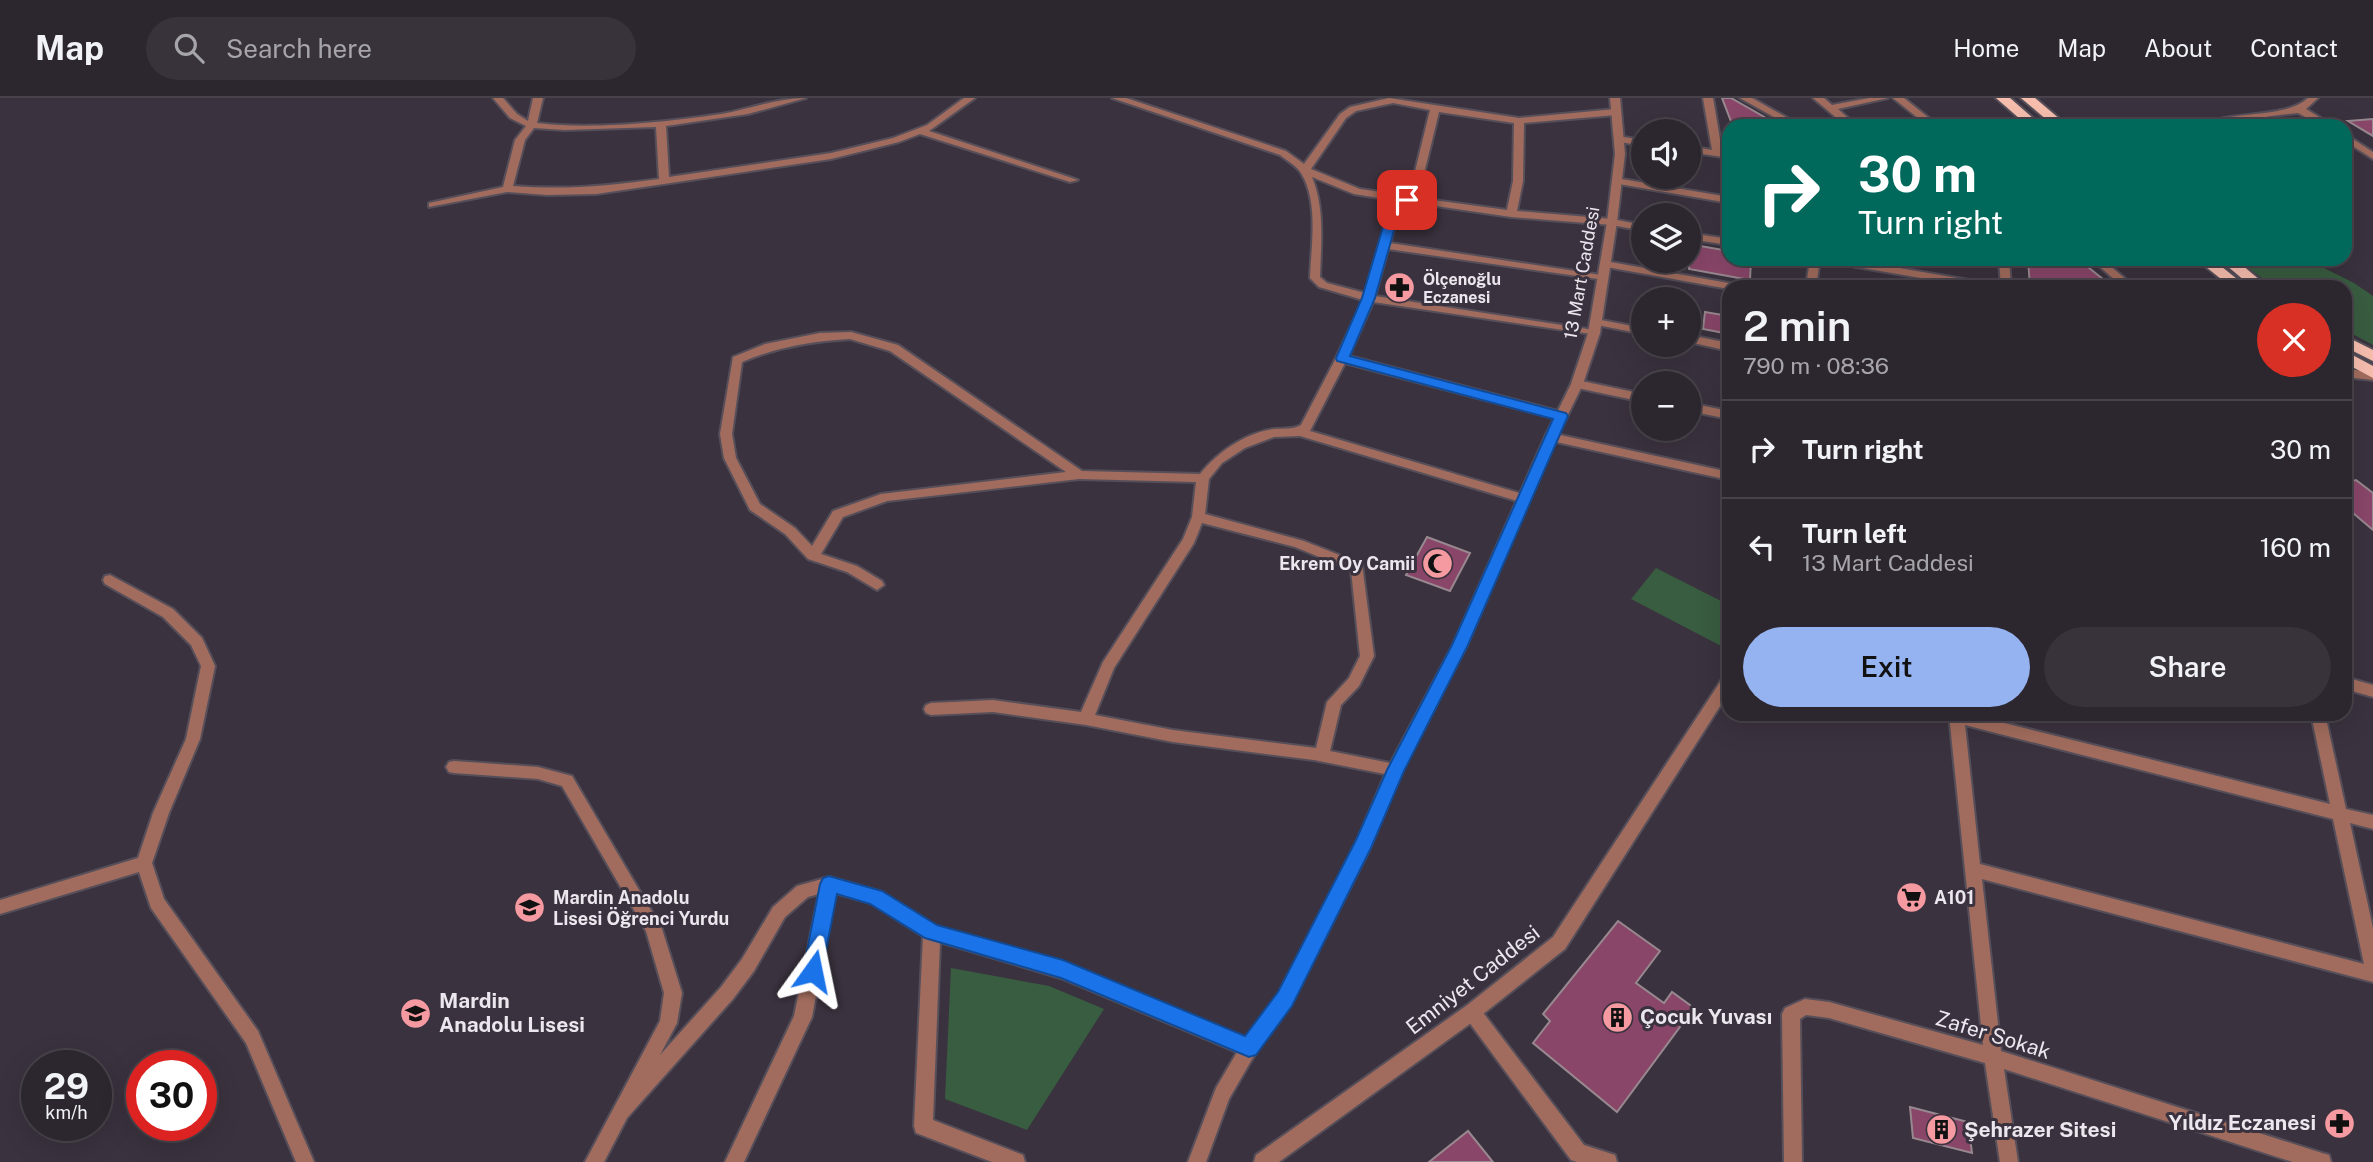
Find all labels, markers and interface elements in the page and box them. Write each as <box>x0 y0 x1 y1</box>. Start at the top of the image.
search box <box>146 17 636 80</box>
text: Map <box>35 29 104 67</box>
icon: search <box>170 29 208 67</box>
text: Search here <box>226 33 372 64</box>
text: Home <box>1953 34 2019 62</box>
text: Map <box>2057 34 2106 62</box>
text: About <box>2144 34 2212 62</box>
text: Contact <box>2250 34 2338 62</box>
map controls <box>1631 119 1701 441</box>
button: sound <box>1631 119 1701 189</box>
text: 30 m <box>1858 145 1977 203</box>
icon: right <box>1743 147 1834 238</box>
pin <box>1377 170 1437 230</box>
icon: arrive <box>1388 181 1426 219</box>
button: layers <box>1631 203 1701 273</box>
text: Turn right <box>1858 204 2003 241</box>
street label: 13 Mart Caddesi <box>1559 205 1604 341</box>
place label: Ölçenoğlu Eczanesi <box>1423 268 1501 307</box>
pharmacy icon: Ölçenoğlu Eczanesi <box>1383 271 1417 305</box>
button: + <box>1631 287 1701 357</box>
text: 2 min <box>1743 301 1851 350</box>
button: close <box>2257 303 2331 377</box>
text: 790 m · 08:36 <box>1743 352 1889 379</box>
button: − <box>1631 371 1701 441</box>
icon: right <box>1743 430 1781 468</box>
text: Turn right <box>1802 434 1924 465</box>
text: 30 m <box>2270 434 2331 465</box>
text: Turn left <box>1802 518 1907 549</box>
icon: left <box>1743 528 1781 566</box>
text: 160 m <box>2260 532 2331 563</box>
mosque icon: Ekrem Oy Camii <box>1421 547 1455 581</box>
text: 13 Mart Caddesi <box>1802 549 1974 576</box>
place label: Ekrem Oy Camii <box>1279 553 1415 574</box>
button: Exit <box>1743 627 2030 707</box>
button: Share <box>2044 627 2331 707</box>
supermarket icon: A101 <box>1894 881 1928 915</box>
place label: Mardin Anadolu Lisesi Öğrenci Yurdu <box>553 887 729 929</box>
place label: A101 <box>1934 887 1974 908</box>
school or university icon: Mardin Anadolu Lisesi Öğrenci Yurdu <box>513 891 547 925</box>
street label: Emniyet Caddesi <box>1401 920 1544 1040</box>
position arrow <box>776 934 850 1008</box>
place label: Mardin Anadolu Lisesi <box>439 988 585 1037</box>
school or university icon: Mardin Anadolu Lisesi <box>399 996 433 1030</box>
building icon: Çocuk Yuvası <box>1600 1000 1634 1034</box>
place label: Çocuk Yuvası <box>1640 1004 1772 1029</box>
street label: Zafer Sokak <box>1933 1005 2054 1064</box>
speed limit sign: 30 <box>126 1050 217 1141</box>
text: 29 <box>44 1066 89 1107</box>
text: km/h <box>45 1102 88 1123</box>
pharmacy icon: Yıldız Eczanesi <box>2322 1106 2356 1140</box>
place label: Yıldız Eczanesi <box>2168 1110 2316 1135</box>
building icon: Şehrazer Sitesi <box>1924 1113 1958 1147</box>
place label: Şehrazer Sitesi <box>1964 1117 2116 1142</box>

